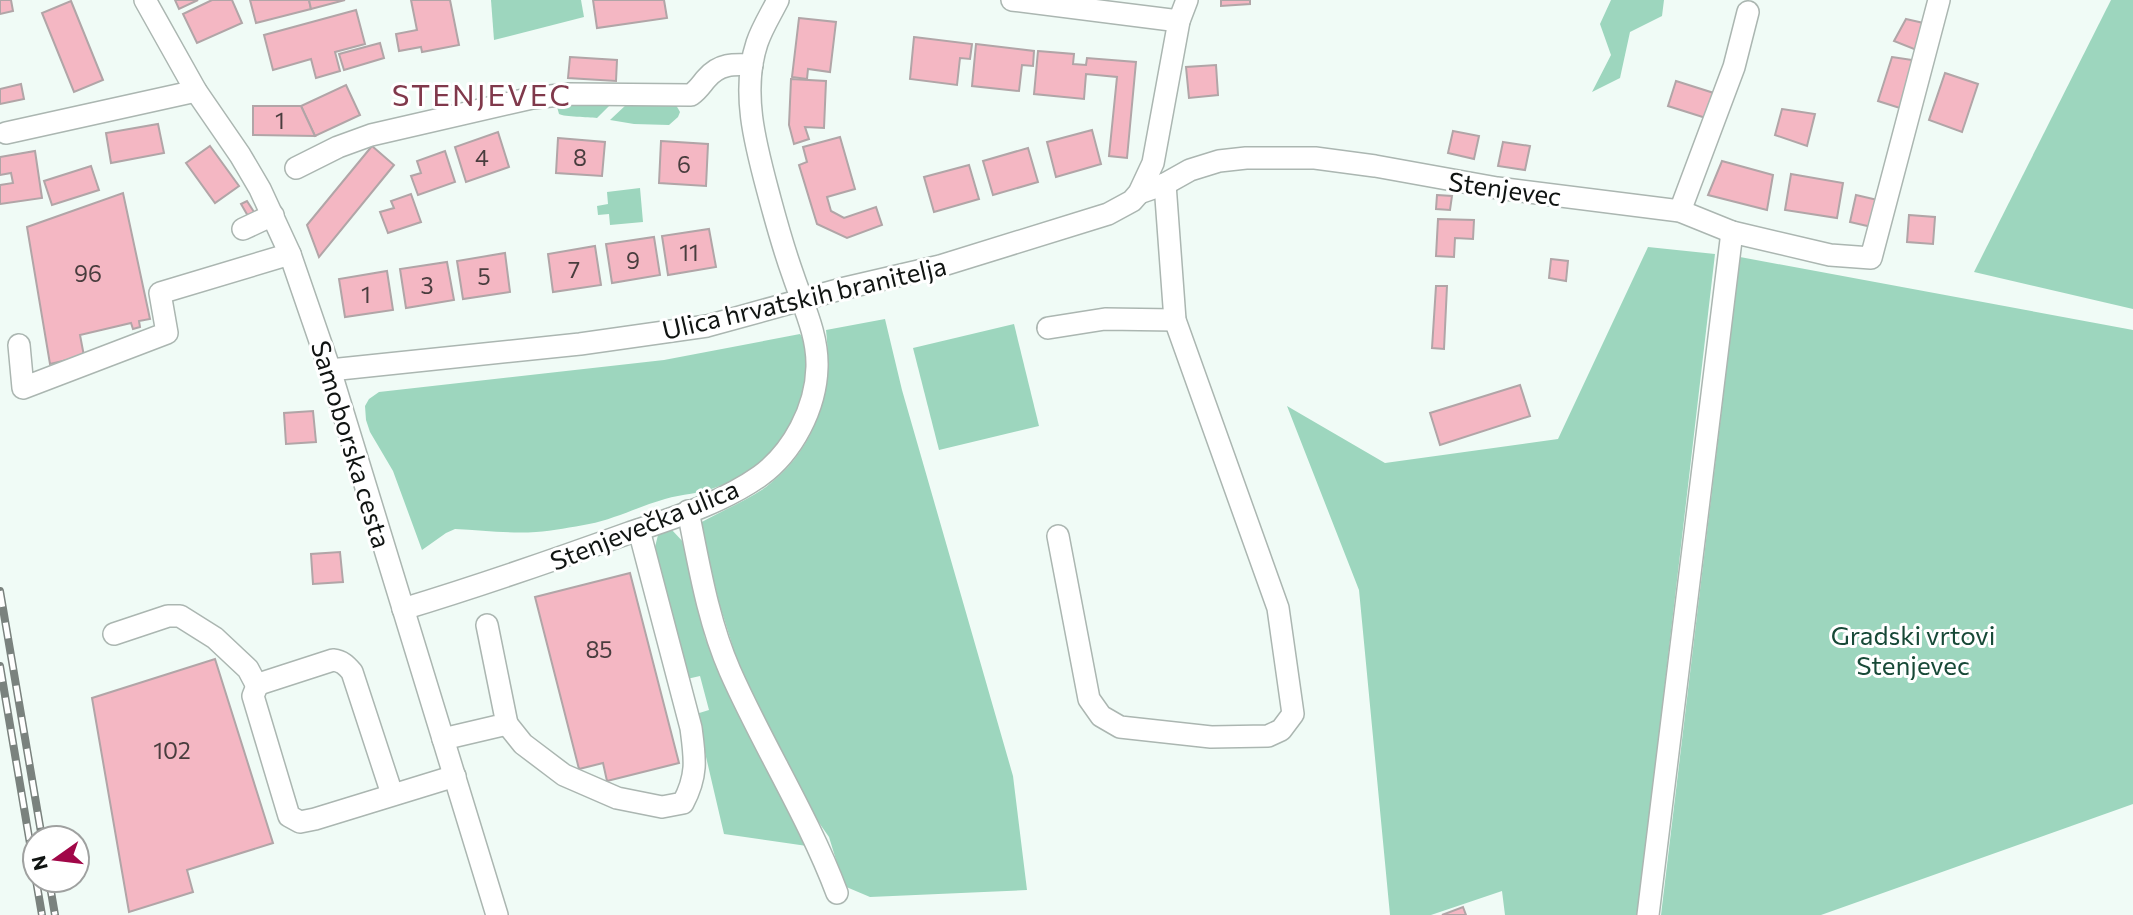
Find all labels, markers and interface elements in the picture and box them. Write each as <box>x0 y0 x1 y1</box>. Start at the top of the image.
district label: STENJEVEC <box>392 75 572 112</box>
house number: 1 <box>275 106 285 134</box>
house number: 4 <box>475 143 489 171</box>
house number: 8 <box>573 143 587 171</box>
house number: 6 <box>677 150 691 178</box>
street label: Stenjevec <box>1447 165 1563 211</box>
house number: 11 <box>679 238 699 266</box>
house number: 9 <box>626 246 640 274</box>
street label: Ulica hrvatskih branitelja <box>659 249 949 345</box>
house number: 7 <box>568 255 580 283</box>
house number: 96 <box>74 259 102 287</box>
house number: 5 <box>477 262 491 290</box>
house number: 3 <box>420 271 434 299</box>
house number: 1 <box>361 280 371 308</box>
street label: Samoborska cesta <box>306 337 398 551</box>
street label: Stenjevečka ulica <box>545 472 743 576</box>
park label: Gradski vrtovi Stenjevec <box>1831 619 1995 680</box>
house number: 85 <box>585 635 613 663</box>
house number: 102 <box>153 736 191 764</box>
north arrow <box>21 824 91 894</box>
text: N <box>26 854 52 873</box>

